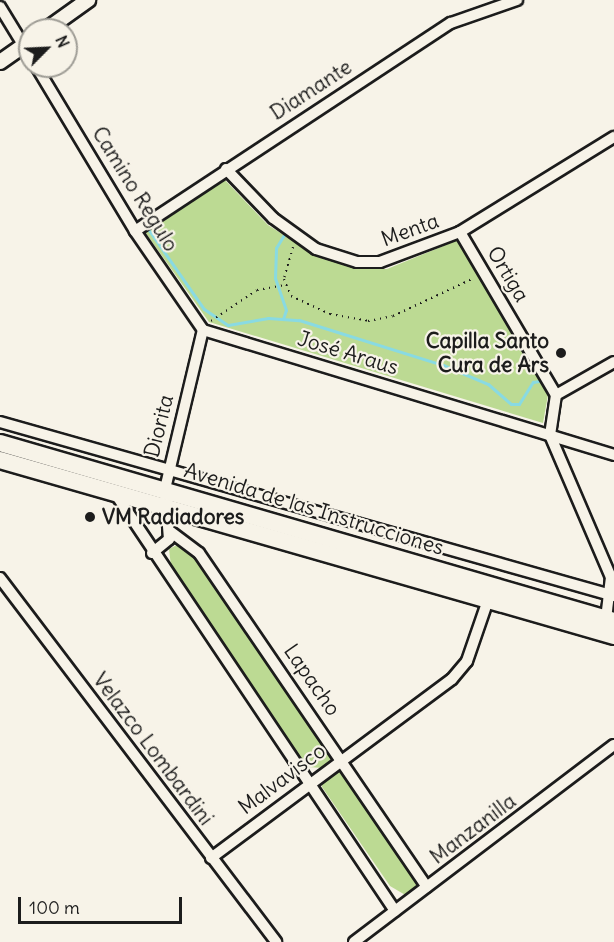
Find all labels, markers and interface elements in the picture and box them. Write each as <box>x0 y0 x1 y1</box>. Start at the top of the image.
north arrow <box>18 18 78 78</box>
text: N <box>51 32 74 51</box>
street label: Diamante <box>266 54 356 126</box>
street label: Camino Regulo <box>87 122 183 256</box>
street label: Menta <box>378 208 442 252</box>
street label: Ortiga <box>482 242 534 306</box>
street label: José Araus <box>295 326 401 380</box>
place label: Capilla Santo Cura de Ars <box>426 328 549 378</box>
marker: Capilla Santo Cura de Ars <box>554 346 568 360</box>
street label: Diorita <box>139 392 179 460</box>
street label: Avenida de las Instrucciones <box>181 457 447 561</box>
place label: VM Radiadores <box>102 504 244 530</box>
marker: VM Radiadores <box>83 510 97 524</box>
street label: Lapacho <box>278 639 346 721</box>
street label: Velazco Lombardini <box>87 668 219 830</box>
street label: Malvavisco <box>234 738 330 820</box>
street label: Manzanilla <box>425 788 521 870</box>
scale bar <box>21 885 184 923</box>
text: 100 m <box>29 896 80 919</box>

